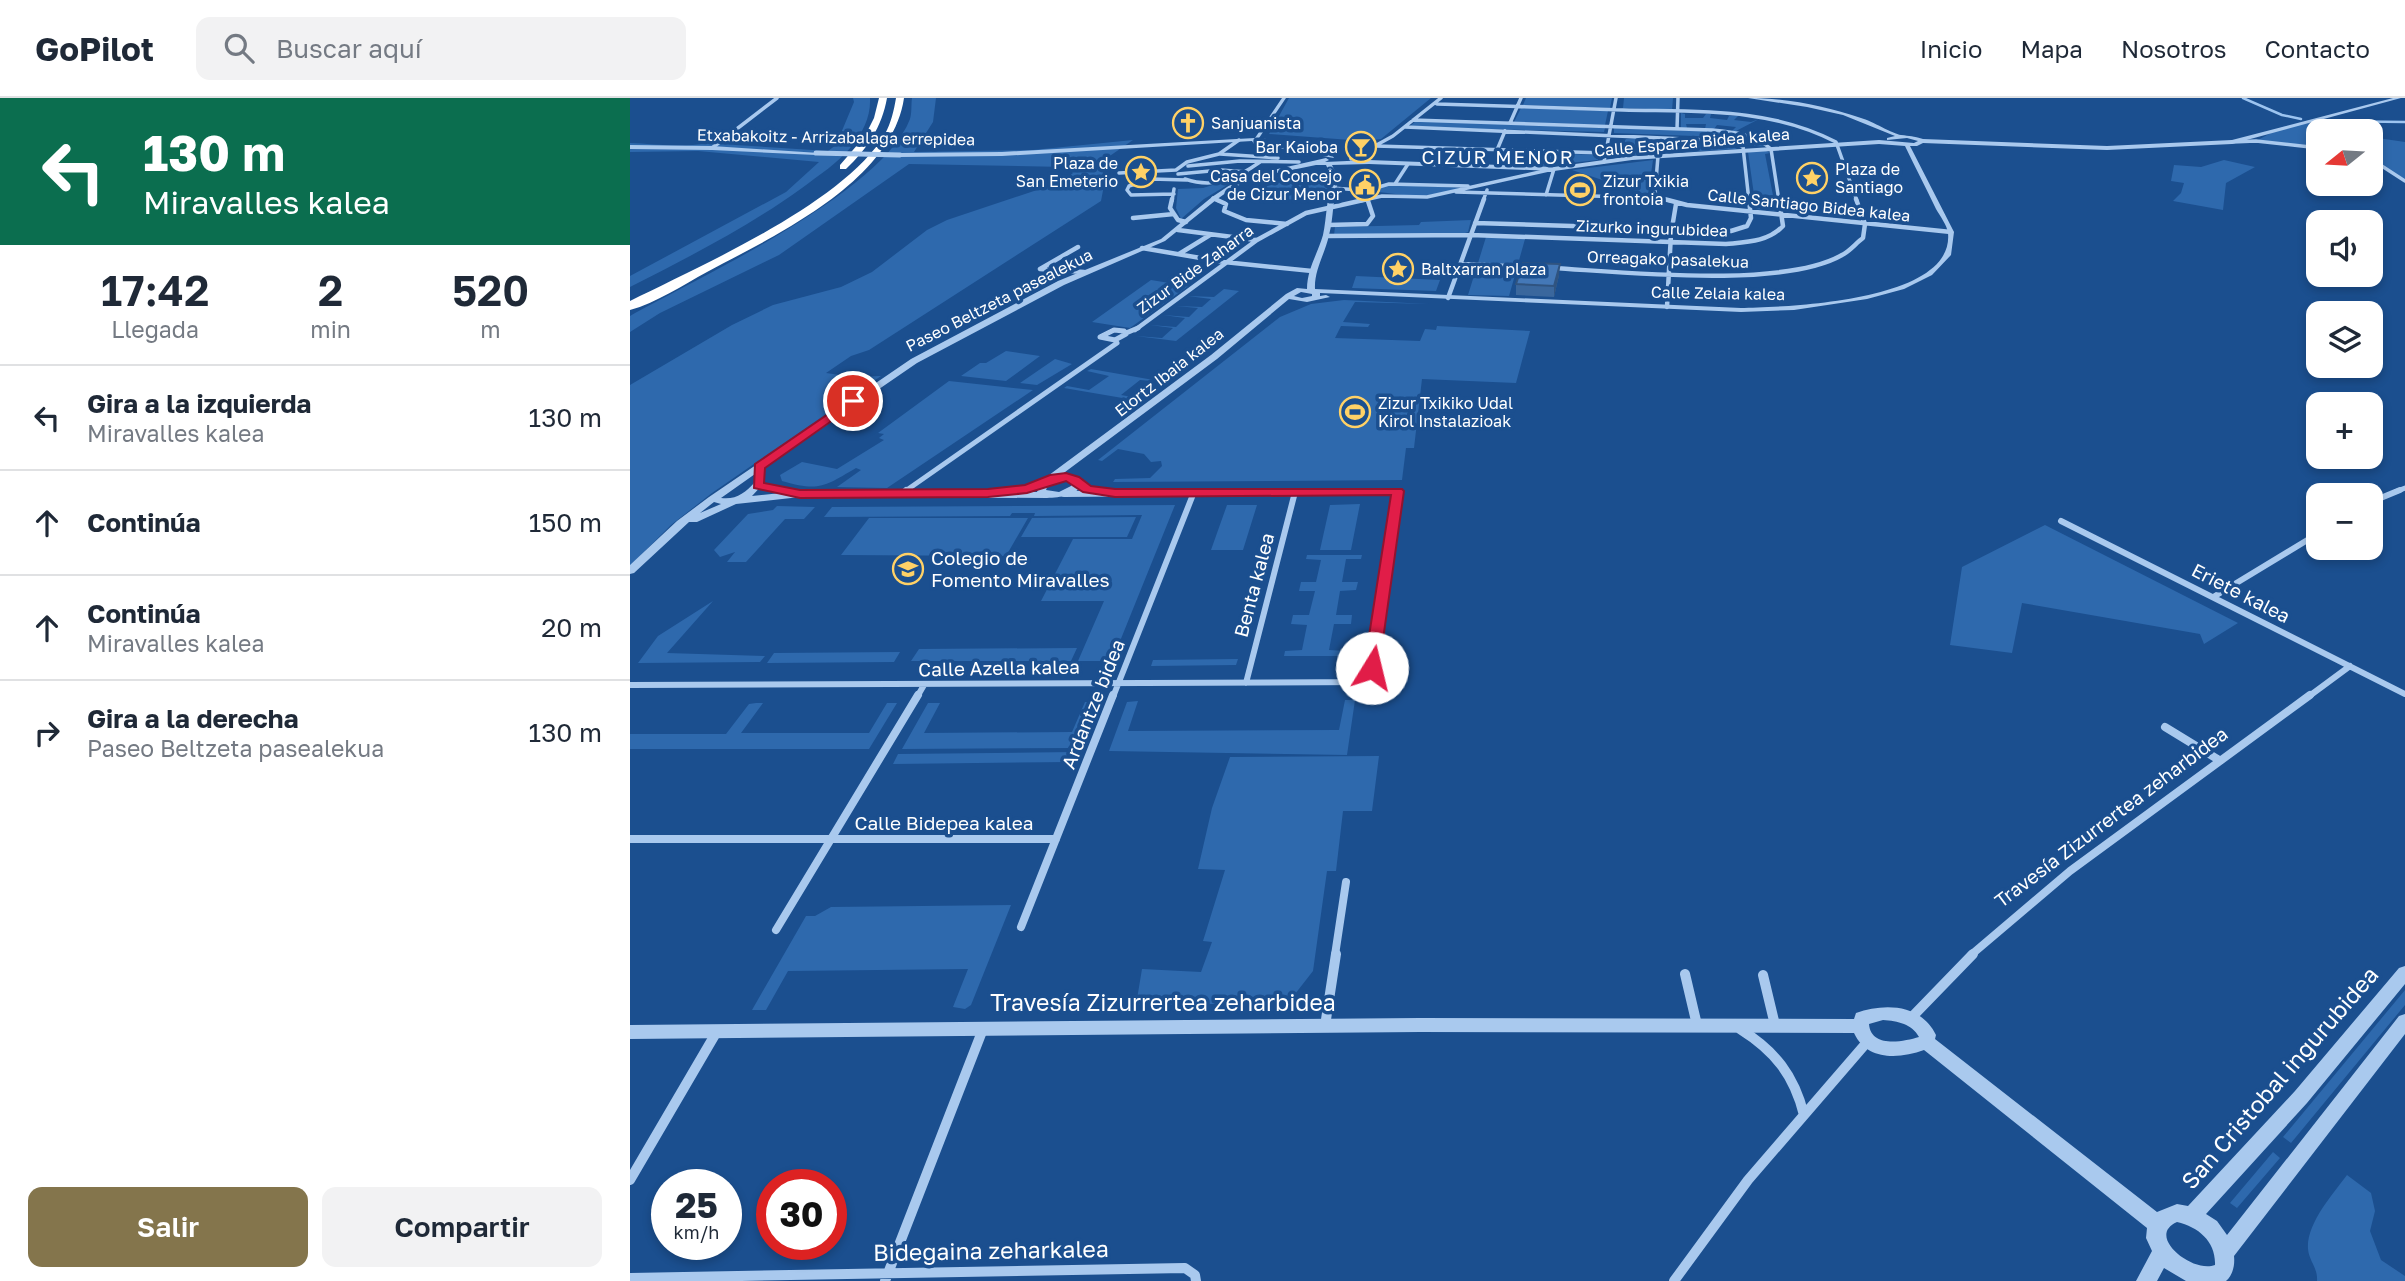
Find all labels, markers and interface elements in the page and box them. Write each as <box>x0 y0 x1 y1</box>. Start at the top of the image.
search box <box>196 17 686 80</box>
text: GoPilot <box>35 29 154 68</box>
icon: search <box>220 29 258 67</box>
text: Buscar aquí <box>276 33 422 64</box>
text: Inicio <box>1920 34 1982 63</box>
text: Mapa <box>2020 34 2083 63</box>
text: Nosotros <box>2121 34 2227 63</box>
text: Contacto <box>2265 34 2370 63</box>
church icon: Sanjuanista <box>1171 106 1205 140</box>
place label: Sanjuanista <box>1211 113 1301 133</box>
north arrow <box>2306 119 2384 196</box>
map controls <box>2306 119 2383 560</box>
text: 130 m <box>143 123 285 182</box>
street label: Calle Esparza Bidea kalea <box>1593 123 1791 161</box>
street label: Etxabakoitz - Arrizabalaga errepidea <box>697 125 975 149</box>
icon: left <box>28 126 119 217</box>
bar icon: Bar Kaioba <box>1344 130 1378 164</box>
place label: Bar Kaioba <box>1255 137 1338 157</box>
district label: CIZUR MENOR <box>1421 145 1575 168</box>
place label: Plaza de San Emeterio <box>1016 153 1118 191</box>
place icon: Plaza de San Emeterio <box>1124 155 1158 189</box>
place label: Plaza de Santiago <box>1835 159 1903 197</box>
place icon: Plaza de Santiago <box>1795 161 1829 195</box>
place label: Casa del Concejo de Cizur Menor <box>1210 166 1342 204</box>
public building icon: Casa del Concejo de Cizur Menor <box>1348 168 1382 202</box>
place label: Zizur Txikia frontoia <box>1603 171 1689 209</box>
sports icon: Zizur Txikia frontoia <box>1563 173 1597 207</box>
text: Miravalles kalea <box>143 183 390 221</box>
street label: Calle Santiago Bidea kalea <box>1707 184 1911 226</box>
button: sound <box>2306 210 2383 287</box>
street label: Zizurko ingurubidea <box>1576 215 1728 241</box>
street label: Zizur Bide Zaharra <box>1133 220 1257 318</box>
street label: Paseo Beltzeta pasealekua <box>902 244 1096 356</box>
street label: Orreagako pasalekua <box>1587 246 1749 272</box>
place icon: Baltxarran plaza <box>1381 252 1415 286</box>
place label: Baltxarran plaza <box>1421 259 1546 279</box>
text: 17:42 <box>101 265 209 315</box>
text: 2 <box>318 265 343 315</box>
text: 520 <box>452 265 529 315</box>
street label: Calle Zelaia kalea <box>1651 282 1785 304</box>
button: layers <box>2306 301 2383 378</box>
text: Llegada <box>111 315 199 343</box>
text: min <box>310 315 351 343</box>
text: m <box>480 315 501 343</box>
street label: Elortz Ibaia kalea <box>1111 323 1227 421</box>
pin <box>823 371 883 431</box>
icon: arrive <box>834 382 872 420</box>
text: Gira a la izquierda <box>87 388 311 419</box>
button: + <box>2306 392 2383 469</box>
place label: Zizur Txikiko Udal Kirol Instalazioak <box>1378 393 1513 431</box>
sports icon: Zizur Txikiko Udal Kirol Instalazioak <box>1338 395 1372 429</box>
icon: left <box>28 399 66 437</box>
text: 130 m <box>529 402 602 433</box>
text: Miravalles kalea <box>87 419 264 447</box>
button: − <box>2306 483 2383 560</box>
icon: ahead <box>28 504 66 542</box>
text: Continúa <box>87 507 201 538</box>
text: 150 m <box>529 507 602 538</box>
street label: Benta kalea <box>1229 530 1279 640</box>
place label: Colegio de Fomento Miravalles <box>931 546 1109 591</box>
school or university icon: Colegio de Fomento Miravalles <box>891 552 925 586</box>
street label: Eriete kalea <box>2188 558 2294 627</box>
text: Continúa <box>87 598 201 629</box>
icon: ahead <box>28 609 66 647</box>
text: 20 m <box>541 612 602 643</box>
text: Miravalles kalea <box>87 629 264 657</box>
position arrow <box>1335 631 1409 705</box>
street label: Ardantze bidea <box>1056 636 1129 772</box>
street label: Calle Azella kalea <box>918 655 1080 680</box>
text: Gira a la derecha <box>87 703 299 734</box>
icon: right <box>28 714 66 752</box>
text: 130 m <box>529 717 602 748</box>
street label: Travesía Zizurrertea zeharbidea <box>1990 721 2232 912</box>
text: Paseo Beltzeta pasealekua <box>87 734 384 762</box>
street label: Calle Bidepea kalea <box>854 811 1034 834</box>
street label: San Cristobal ingurubidea <box>2175 960 2384 1194</box>
street label: Travesía Zizurrertea zeharbidea <box>990 988 1336 1016</box>
speed limit sign: 30 <box>756 1169 847 1260</box>
text: 25 <box>675 1184 718 1226</box>
button: Salir <box>28 1187 308 1267</box>
button: Compartir <box>322 1187 602 1267</box>
text: km/h <box>674 1221 719 1243</box>
street label: Bidegaina zeharkalea <box>873 1234 1109 1266</box>

